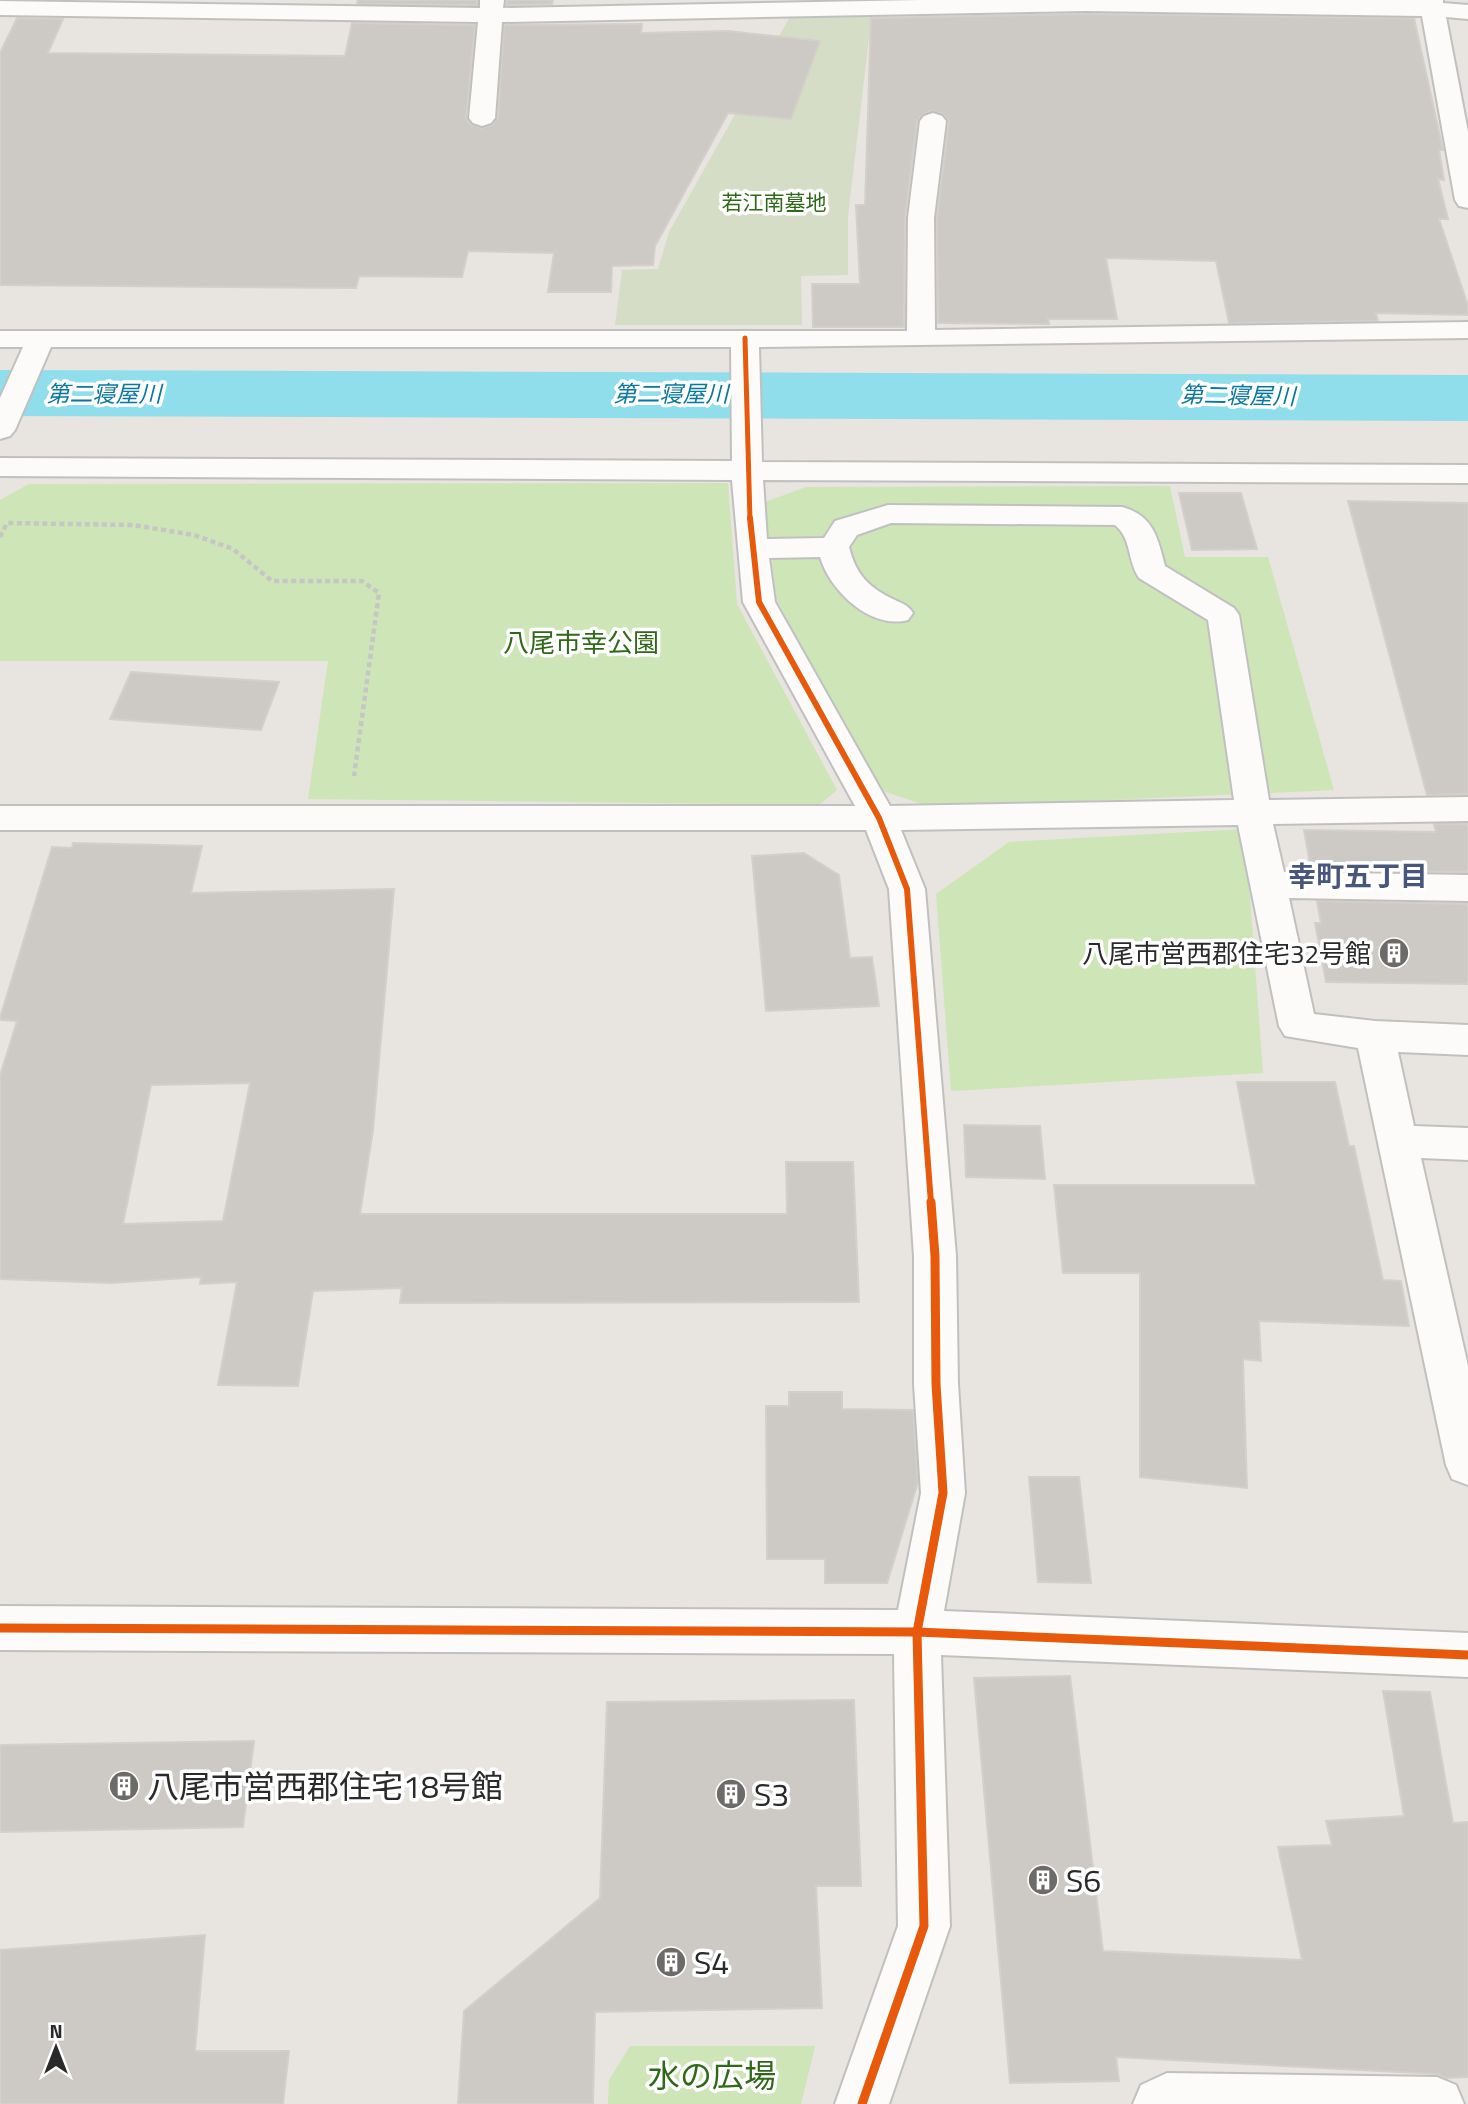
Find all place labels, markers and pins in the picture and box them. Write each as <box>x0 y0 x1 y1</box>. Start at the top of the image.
place label: 八尾市営西郡住宅32号館 <box>1082 934 1371 973</box>
building icon: 八尾市営西郡住宅32号館 <box>1377 936 1411 970</box>
place label: 八尾市営西郡住宅18号館 <box>147 1762 503 1810</box>
building icon: 八尾市営西郡住宅18号館 <box>107 1769 141 1803</box>
place label: S3 <box>754 1770 789 1818</box>
building icon: S3 <box>714 1777 748 1811</box>
place label: S6 <box>1066 1856 1101 1904</box>
building icon: S6 <box>1026 1863 1060 1897</box>
place label: S4 <box>694 1938 729 1986</box>
building icon: S4 <box>654 1945 688 1979</box>

